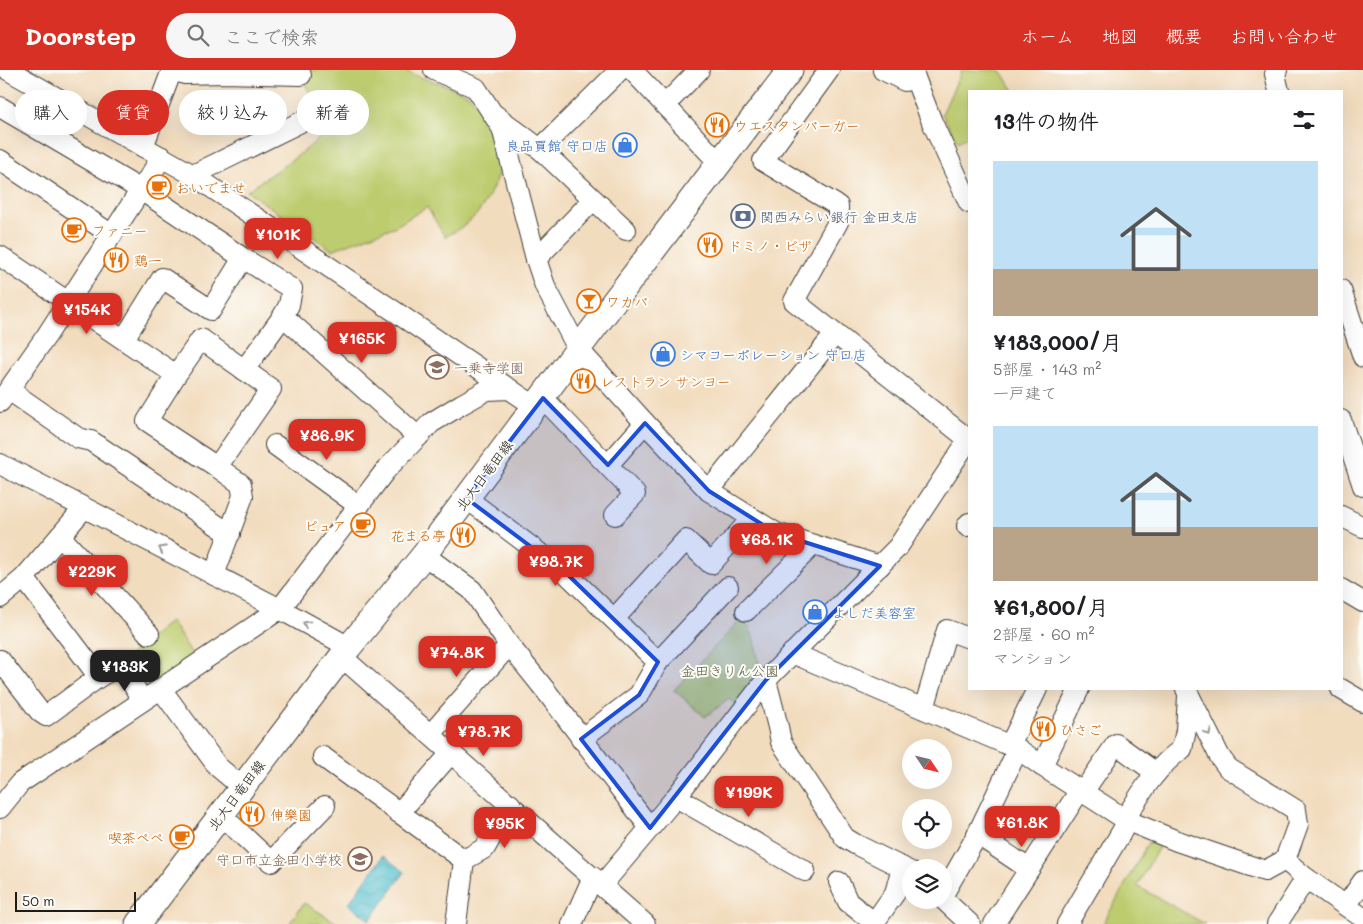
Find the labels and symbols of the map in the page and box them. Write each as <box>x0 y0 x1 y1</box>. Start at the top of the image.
restaurant icon: ウエスタンバーガー <box>704 112 730 138</box>
place label: ウエスタンバーガー <box>734 116 860 135</box>
shop icon: 良品買館 守口店 <box>612 132 638 158</box>
place label: 良品買館 守口店 <box>506 136 608 155</box>
cafe icon: おいでませ <box>146 174 172 200</box>
place label: おいでませ <box>176 178 246 197</box>
bank icon: 関西みらい銀行 金田支店 <box>730 203 756 229</box>
place label: 関西みらい銀行 金田支店 <box>760 207 918 226</box>
cafe icon: ファニー <box>61 217 87 243</box>
pin: ¥101K <box>243 218 313 260</box>
place label: ファニー <box>92 221 148 240</box>
restaurant icon: ドミノ・ピザ <box>697 232 723 258</box>
place label: ドミノ・ピザ <box>728 236 812 255</box>
restaurant icon: 鶏一 <box>103 247 129 273</box>
place label: 鶏一 <box>134 251 162 270</box>
bar icon: ワカバ <box>576 288 602 314</box>
pin: ¥154K <box>52 292 122 335</box>
place label: ワカバ <box>606 292 648 311</box>
pin: ¥165K <box>327 322 397 364</box>
shop icon: シマコーポレーション 守口店 <box>650 341 676 367</box>
place label: シマコーポレーション 守口店 <box>680 345 867 364</box>
school or university icon: 一乗寺学園 <box>424 354 450 380</box>
place label: 一乗寺学園 <box>454 358 524 377</box>
restaurant icon: レストラン サンヨー <box>570 368 596 394</box>
place label: レストラン サンヨー <box>600 372 731 391</box>
pin: ¥86.9K <box>286 418 368 461</box>
street label: 北大日竜田線 <box>451 436 517 514</box>
cafe icon: ピュア <box>350 512 376 538</box>
place label: ピュア <box>304 516 346 535</box>
restaurant icon: 花まる亭 <box>450 522 476 548</box>
pin: ¥68.1K <box>726 522 808 565</box>
place label: 花まる亭 <box>390 526 446 545</box>
pin: ¥98.7K <box>515 544 597 587</box>
one-way arrow <box>159 545 168 555</box>
pin: ¥229K <box>57 554 127 597</box>
shop icon: よしだ美容室 <box>802 599 828 625</box>
place label: よしだ美容室 <box>832 603 916 622</box>
one-way arrow <box>303 620 312 630</box>
pin: ¥74.8K <box>416 636 498 678</box>
pin: ¥183K <box>90 650 160 692</box>
park label: 金田きりん公園 <box>681 661 779 680</box>
pin: ¥78.7K <box>443 714 525 757</box>
restaurant icon: ひさご <box>1030 716 1056 742</box>
place label: ひさご <box>1060 720 1102 739</box>
one-way arrow <box>1202 727 1212 736</box>
north arrow <box>902 739 952 789</box>
street label: 北大日竜田線 <box>203 756 269 834</box>
pin: ¥199K <box>714 776 784 818</box>
restaurant icon: 伸樂園 <box>239 801 265 827</box>
place label: 伸樂園 <box>270 805 312 824</box>
pin: ¥95K <box>475 806 535 849</box>
pin: ¥61.8K <box>981 806 1063 848</box>
cafe icon: 喫茶ペペ <box>169 824 195 850</box>
place label: 喫茶ペペ <box>108 828 164 847</box>
school or university icon: 守口市立金田小学校 <box>347 846 373 872</box>
place label: 守口市立金田小学校 <box>216 850 342 869</box>
scale bar <box>15 889 136 912</box>

